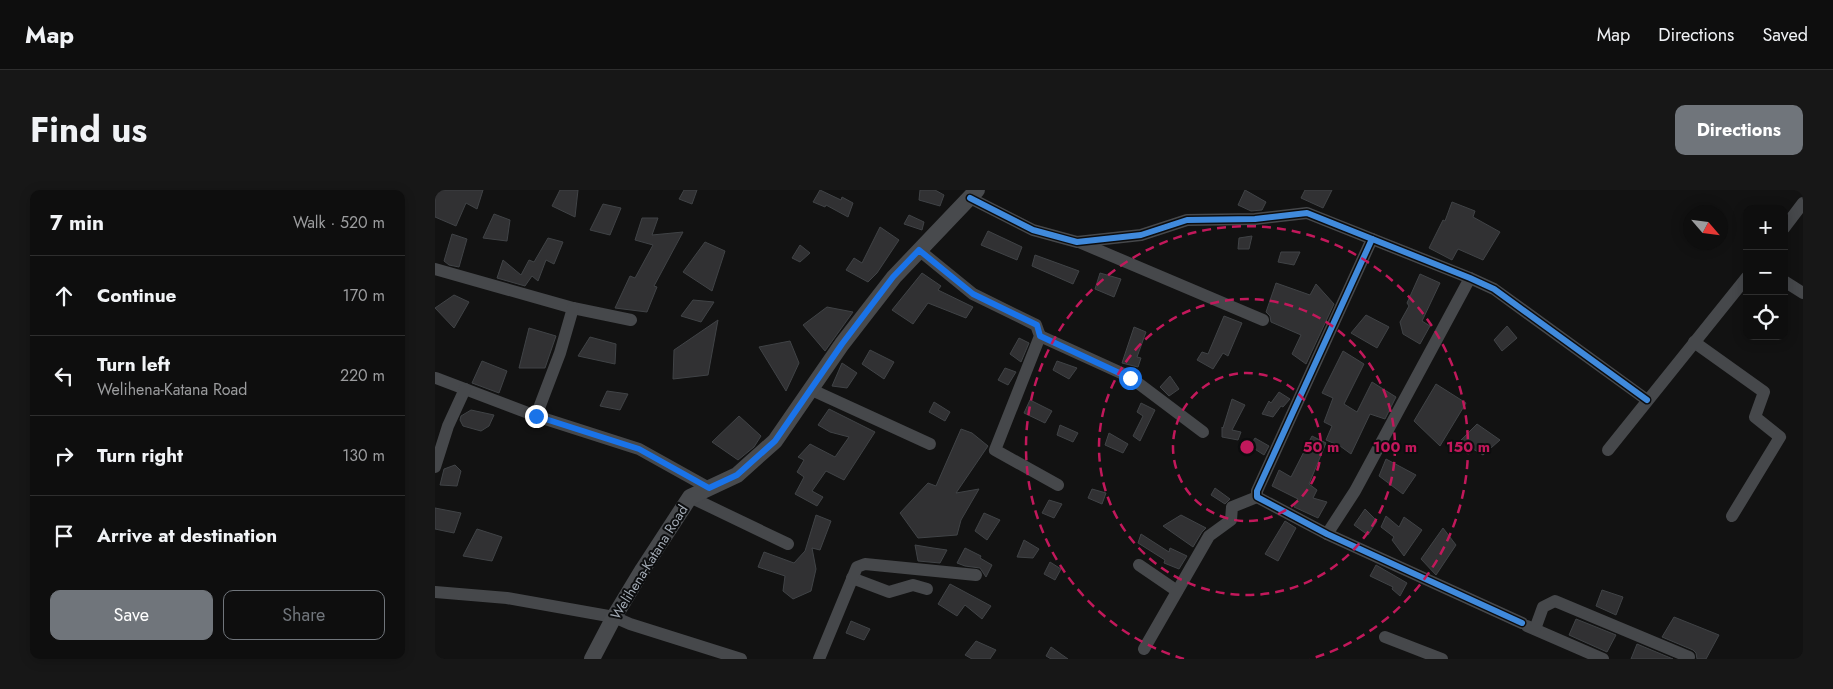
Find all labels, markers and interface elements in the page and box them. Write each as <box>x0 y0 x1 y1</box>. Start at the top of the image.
text: Map <box>25 17 74 52</box>
text: Map <box>1597 22 1630 48</box>
text: Directions <box>1658 22 1734 48</box>
text: Saved <box>1762 22 1808 48</box>
text: Find us <box>30 105 147 155</box>
button: Directions <box>1675 105 1803 155</box>
north arrow <box>1683 205 1728 250</box>
map controls <box>1743 205 1788 340</box>
button: + <box>1743 205 1788 250</box>
text: 7 min <box>50 208 104 238</box>
text: Walk · 520 m <box>293 211 385 234</box>
button: − <box>1743 250 1788 295</box>
icon: ahead <box>50 282 78 310</box>
text: Continue <box>97 282 176 309</box>
text: 170 m <box>343 284 385 307</box>
button: locate <box>1743 295 1788 340</box>
text: Turn left <box>97 351 170 378</box>
icon: left <box>50 362 78 390</box>
text: 220 m <box>340 364 385 387</box>
route start <box>1119 367 1142 390</box>
text: Welihena-Katana Road <box>97 378 247 401</box>
route end <box>525 405 548 428</box>
text: 50 m <box>1303 436 1339 458</box>
text: 100 m <box>1373 436 1417 458</box>
text: 150 m <box>1446 436 1490 458</box>
centre of rings <box>1238 438 1256 456</box>
icon: right <box>50 442 78 470</box>
text: Turn right <box>97 442 183 469</box>
text: 130 m <box>342 444 385 467</box>
street label: Welihena-Katana Road <box>606 501 692 623</box>
icon: arrive <box>50 522 78 550</box>
text: Arrive at destination <box>97 522 277 549</box>
button: Save <box>50 590 213 640</box>
button: Share <box>223 590 385 640</box>

